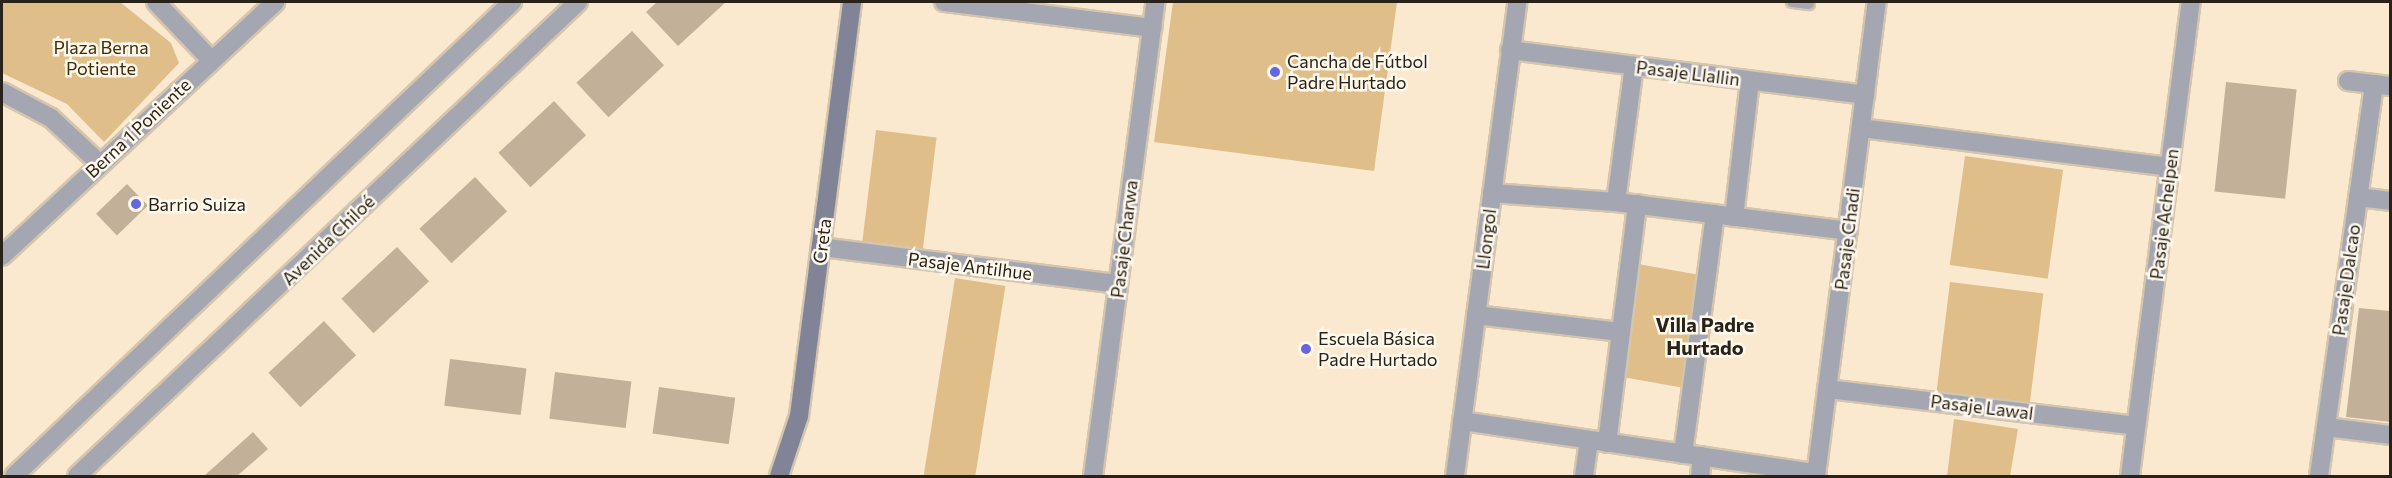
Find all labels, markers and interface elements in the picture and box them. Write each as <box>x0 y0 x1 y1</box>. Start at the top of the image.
park label: Plaza Berna Potiente <box>53 37 149 80</box>
place label: Cancha de Fútbol Padre Hurtado <box>1287 51 1428 94</box>
street label: Pasaje Llallin <box>1635 56 1741 90</box>
marker: Cancha de Fútbol Padre Hurtado <box>1268 65 1282 79</box>
street label: Berna 1 Poniente <box>81 74 195 182</box>
street label: Pasaje Achelpen <box>2145 147 2183 281</box>
street label: Pasaje Charwa <box>1106 179 1142 299</box>
street label: Pasaje Chadi <box>1830 187 1864 291</box>
street label: Avenida Chiloé <box>277 190 379 290</box>
place label: Barrio Suiza <box>148 193 246 215</box>
marker: Barrio Suiza <box>129 197 143 211</box>
street label: Llongol <box>1472 207 1500 271</box>
street label: Creta <box>809 217 835 265</box>
street label: Pasaje Dalcao <box>2328 223 2364 337</box>
street label: Pasaje Antilhue <box>907 248 1033 284</box>
district label: Villa Padre Hurtado <box>1656 313 1754 360</box>
place label: Escuela Básica Padre Hurtado <box>1318 328 1438 370</box>
marker: Escuela Básica Padre Hurtado <box>1299 342 1313 356</box>
street label: Pasaje Lawal <box>1929 390 2035 424</box>

